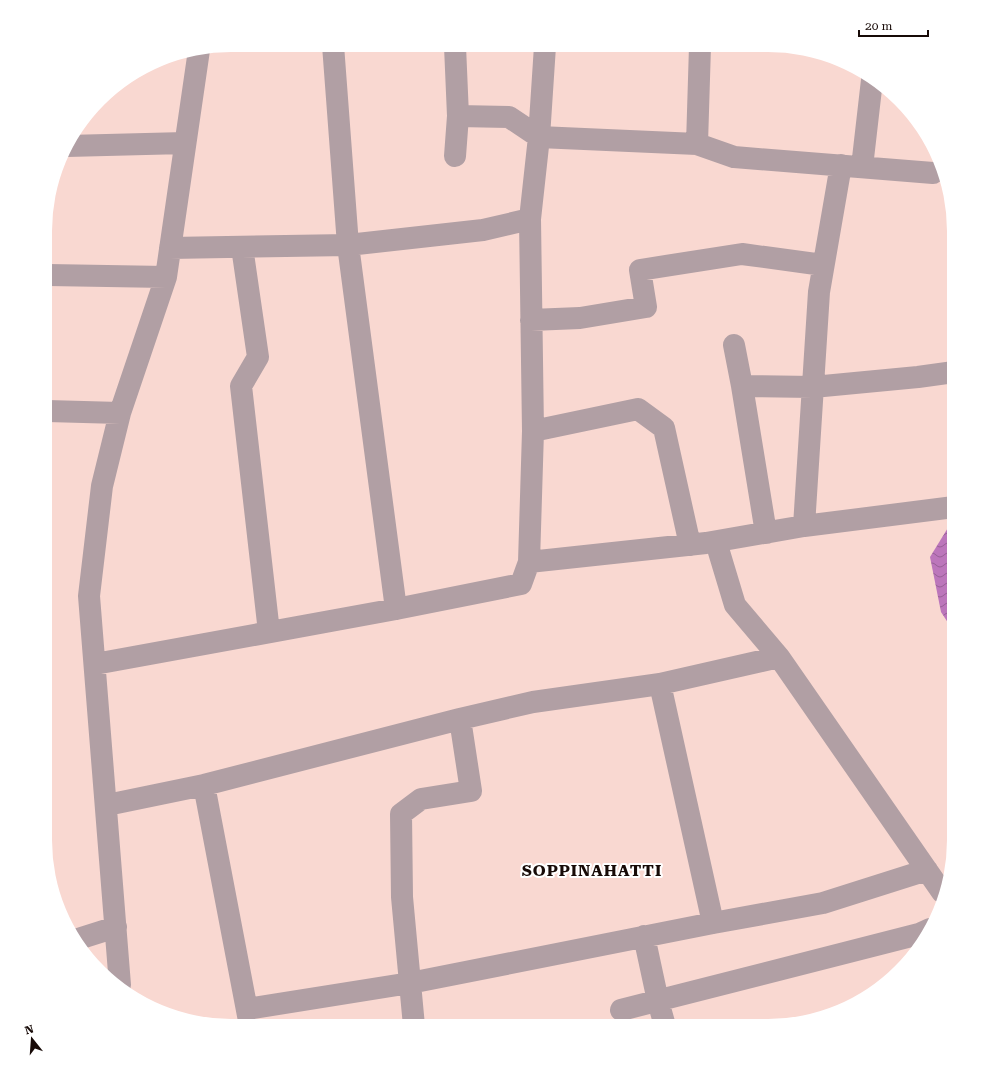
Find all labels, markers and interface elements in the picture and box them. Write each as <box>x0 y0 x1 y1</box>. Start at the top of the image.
scale bar <box>859 12 928 38</box>
text: 20 m <box>865 19 892 33</box>
district label: SOPPINAHATTI <box>522 861 662 880</box>
north arrow <box>12 1019 52 1059</box>
text: N <box>23 1022 36 1037</box>

